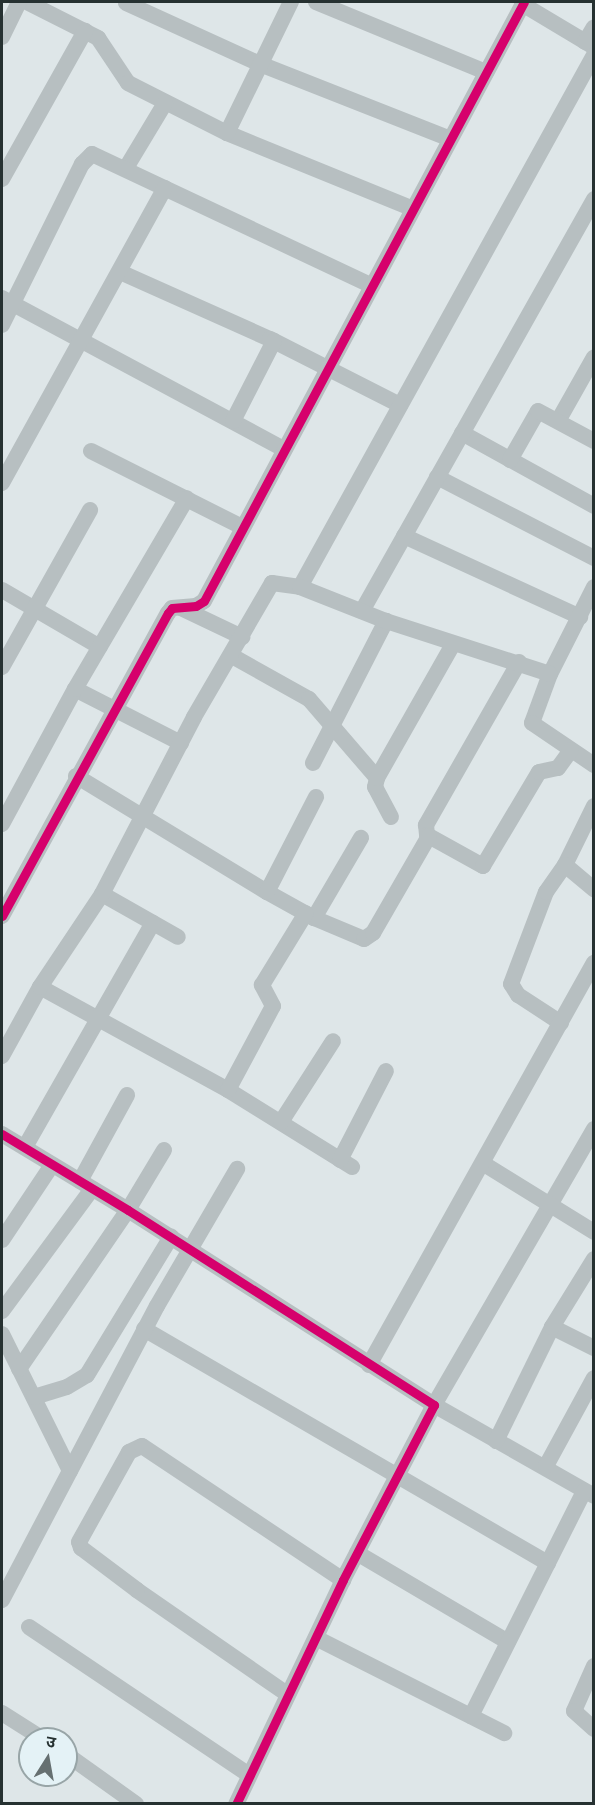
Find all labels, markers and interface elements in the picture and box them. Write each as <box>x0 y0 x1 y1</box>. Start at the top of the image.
north arrow <box>18 1727 78 1787</box>
text: उ <box>45 1732 57 1751</box>

